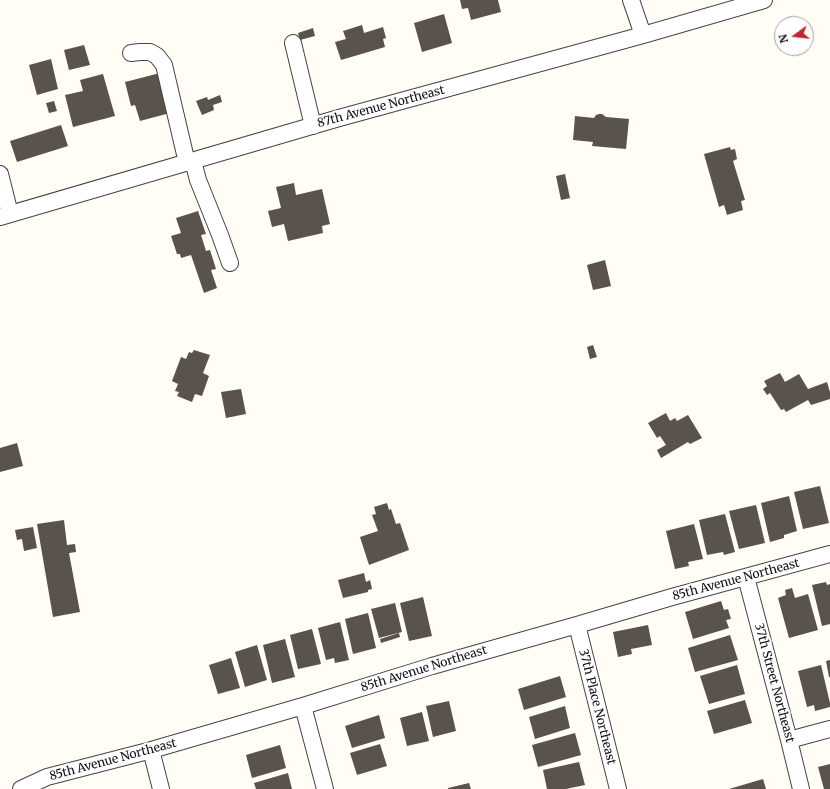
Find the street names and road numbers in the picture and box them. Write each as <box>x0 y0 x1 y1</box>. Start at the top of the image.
street label: 87th Avenue Northeast <box>316 83 446 131</box>
street label: 85th Avenue Northeast <box>671 556 801 604</box>
street label: 37th Street Northeast <box>751 622 797 744</box>
street label: 85th Avenue Northeast <box>359 643 489 695</box>
street label: 37th Place Northeast <box>576 648 618 766</box>
street label: 85th Avenue Northeast <box>48 736 178 784</box>

